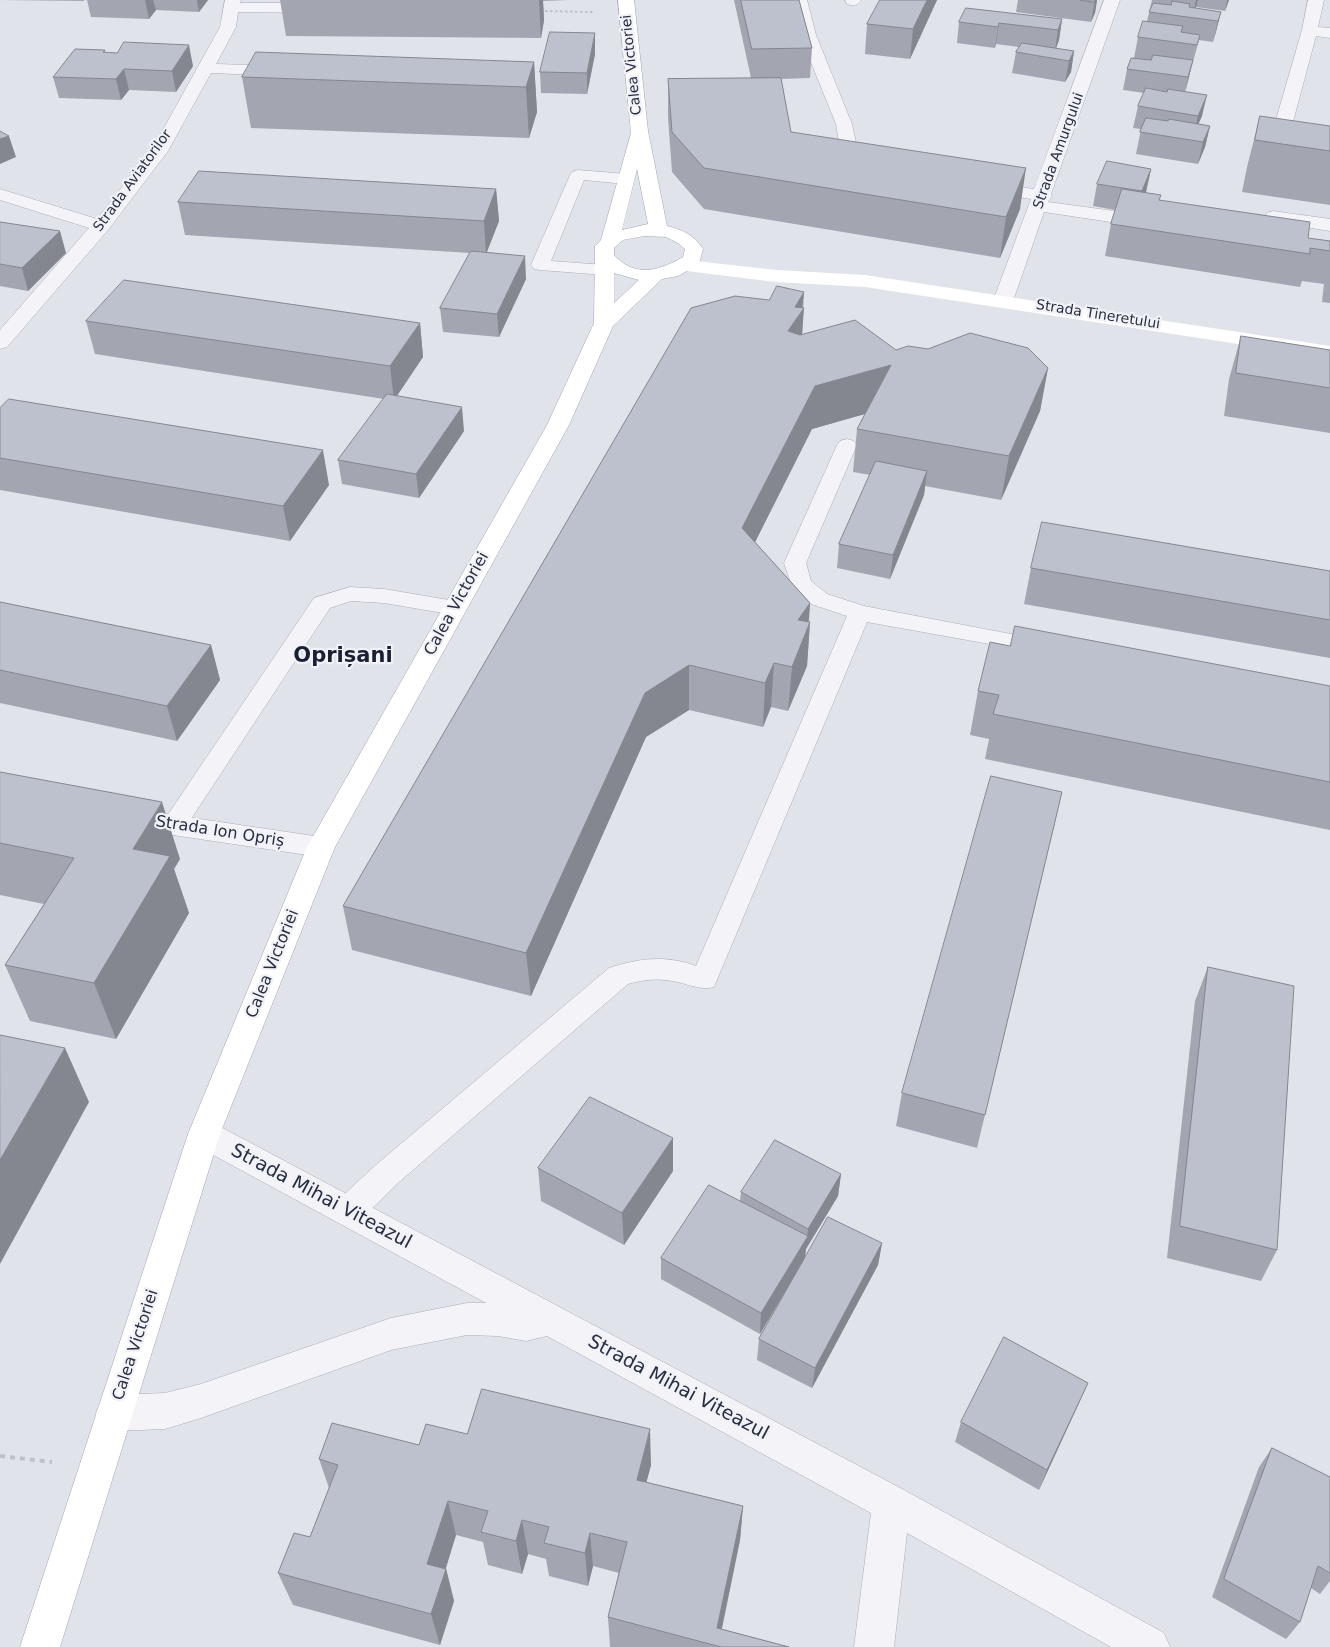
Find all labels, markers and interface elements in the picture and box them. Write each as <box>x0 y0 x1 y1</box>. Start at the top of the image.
street label: Calea Victoriei <box>618 14 646 116</box>
street label: Strada Amurgului <box>1030 91 1088 211</box>
street label: Strada Aviatorilor <box>90 127 176 235</box>
street label: Strada Tineretului <box>1035 297 1161 333</box>
street label: Calea Victoriei <box>421 549 493 659</box>
district label: Oprișani <box>293 644 393 670</box>
street label: Strada Ion Opriș <box>154 812 286 852</box>
street label: Calea Victoriei <box>242 907 304 1021</box>
street label: Strada Mihai Viteazul <box>227 1140 415 1254</box>
street label: Calea Victoriei <box>109 1287 163 1403</box>
street label: Strada Mihai Viteazul <box>584 1331 772 1445</box>

